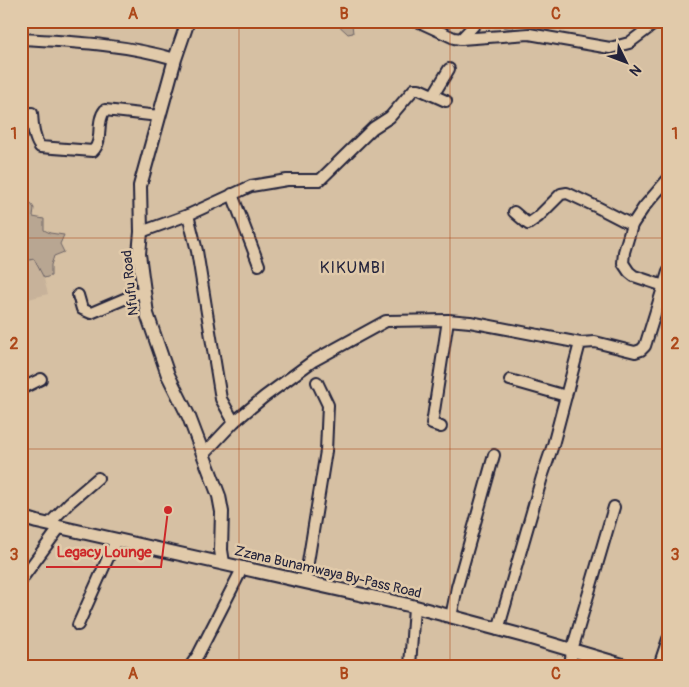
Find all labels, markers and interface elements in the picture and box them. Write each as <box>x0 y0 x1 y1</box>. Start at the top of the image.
text: A <box>128 4 139 24</box>
text: B <box>339 4 349 24</box>
text: C <box>551 4 561 24</box>
north arrow <box>602 38 652 88</box>
text: N <box>626 61 645 80</box>
text: 1 <box>11 124 17 144</box>
text: 1 <box>672 124 678 144</box>
street label: Nfufu Road <box>118 249 142 317</box>
district label: KIKUMBI <box>320 258 386 278</box>
text: 2 <box>10 334 19 354</box>
text: 2 <box>671 334 680 354</box>
callout: Legacy Lounge <box>46 537 161 567</box>
street label: Zzana Bunamwaya By-Pass Road <box>233 542 423 602</box>
text: Legacy Lounge <box>56 543 152 562</box>
text: 3 <box>10 545 19 565</box>
text: 3 <box>671 545 680 565</box>
text: A <box>128 664 139 684</box>
text: B <box>339 664 349 684</box>
text: C <box>551 664 561 684</box>

